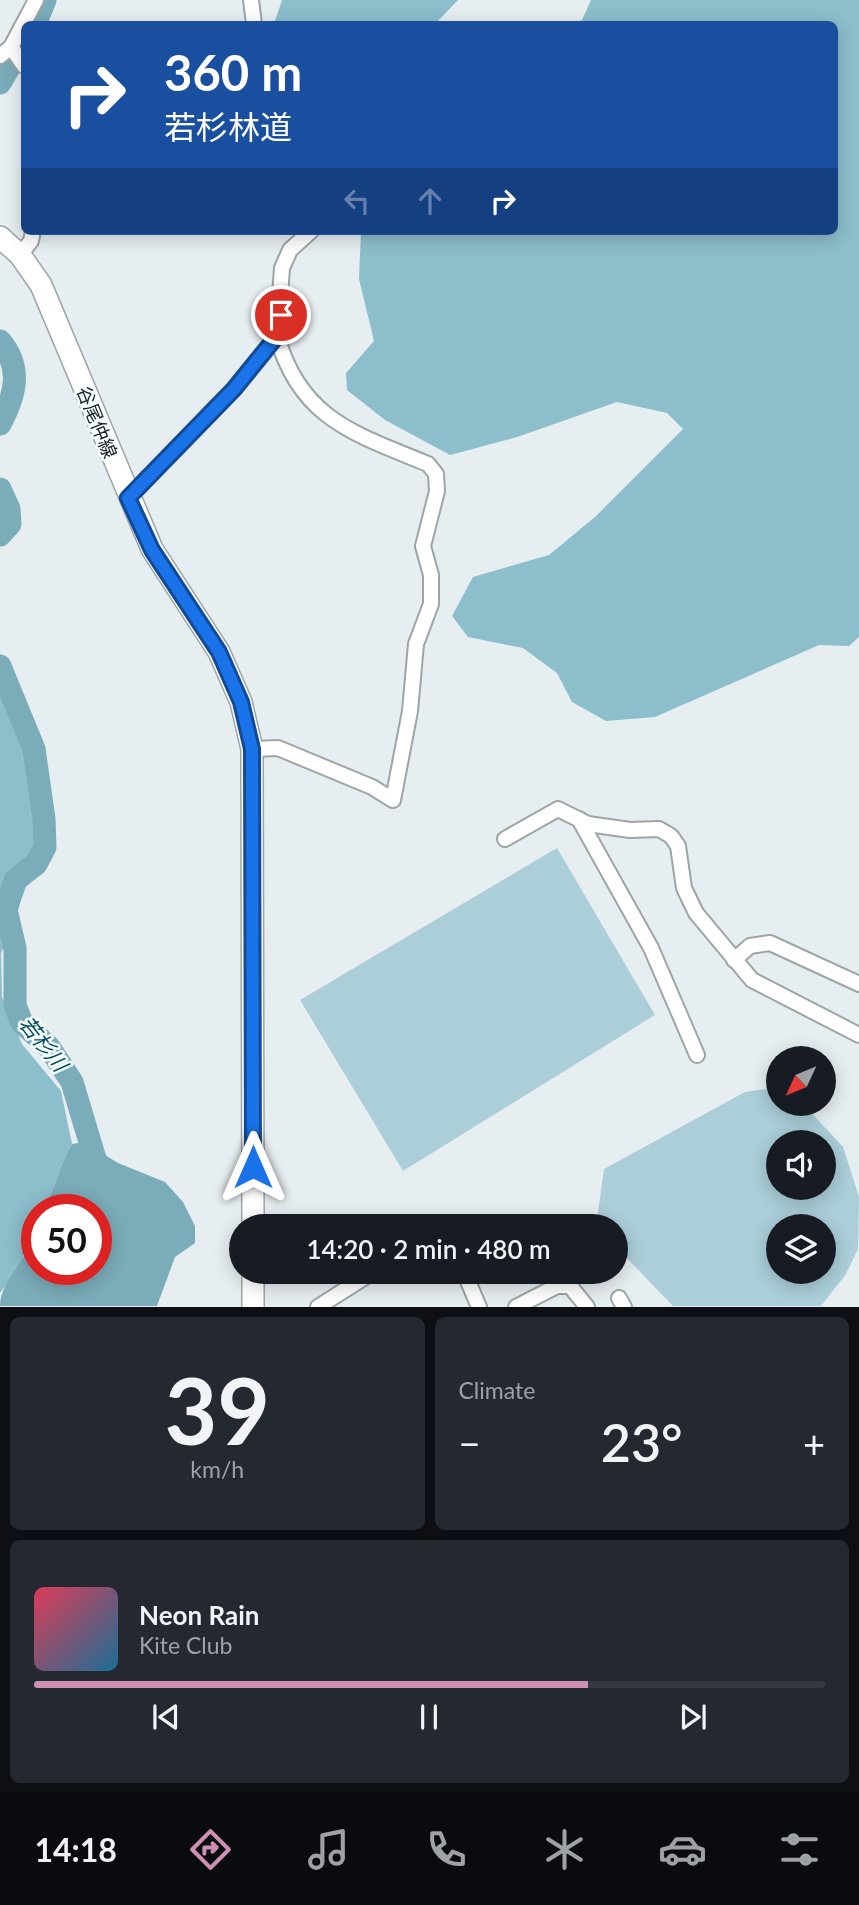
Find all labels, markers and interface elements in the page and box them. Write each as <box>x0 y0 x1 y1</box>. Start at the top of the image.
text: 360 m <box>164 43 302 101</box>
icon: right <box>49 49 140 140</box>
text: 若杉林道 <box>164 107 292 146</box>
icon: left <box>338 182 376 220</box>
icon: ahead <box>411 182 449 220</box>
icon: right <box>484 182 522 220</box>
pin <box>251 285 311 345</box>
icon: arrive <box>262 296 300 334</box>
street label: 谷尾仲線 <box>73 382 122 461</box>
water label: 若杉川 <box>15 1011 75 1077</box>
north arrow <box>766 1046 836 1116</box>
map controls <box>766 1046 836 1284</box>
position arrow <box>216 1130 290 1204</box>
button: sound <box>766 1130 836 1200</box>
speed limit sign: 50 <box>21 1194 112 1285</box>
button: layers <box>766 1214 836 1284</box>
text: 14:20 · 2 min · 480 m <box>306 1233 551 1265</box>
text: 39 <box>164 1355 270 1464</box>
text: Climate <box>459 1376 535 1404</box>
text: 23° <box>601 1411 683 1473</box>
text: − <box>459 1420 481 1466</box>
text: + <box>803 1420 825 1466</box>
text: km/h <box>190 1455 244 1483</box>
text: Neon Rain <box>139 1599 259 1631</box>
text: Kite Club <box>139 1631 232 1659</box>
icon: previous <box>147 1698 185 1736</box>
icon: pause <box>410 1698 448 1736</box>
icon: next <box>674 1698 712 1736</box>
icon: directions <box>186 1825 235 1874</box>
icon: music <box>304 1825 353 1874</box>
icon: phone <box>422 1825 471 1874</box>
icon: climate <box>540 1825 589 1874</box>
icon: car <box>658 1825 707 1874</box>
icon: filters <box>775 1825 824 1874</box>
text: 14:18 <box>34 1830 117 1869</box>

